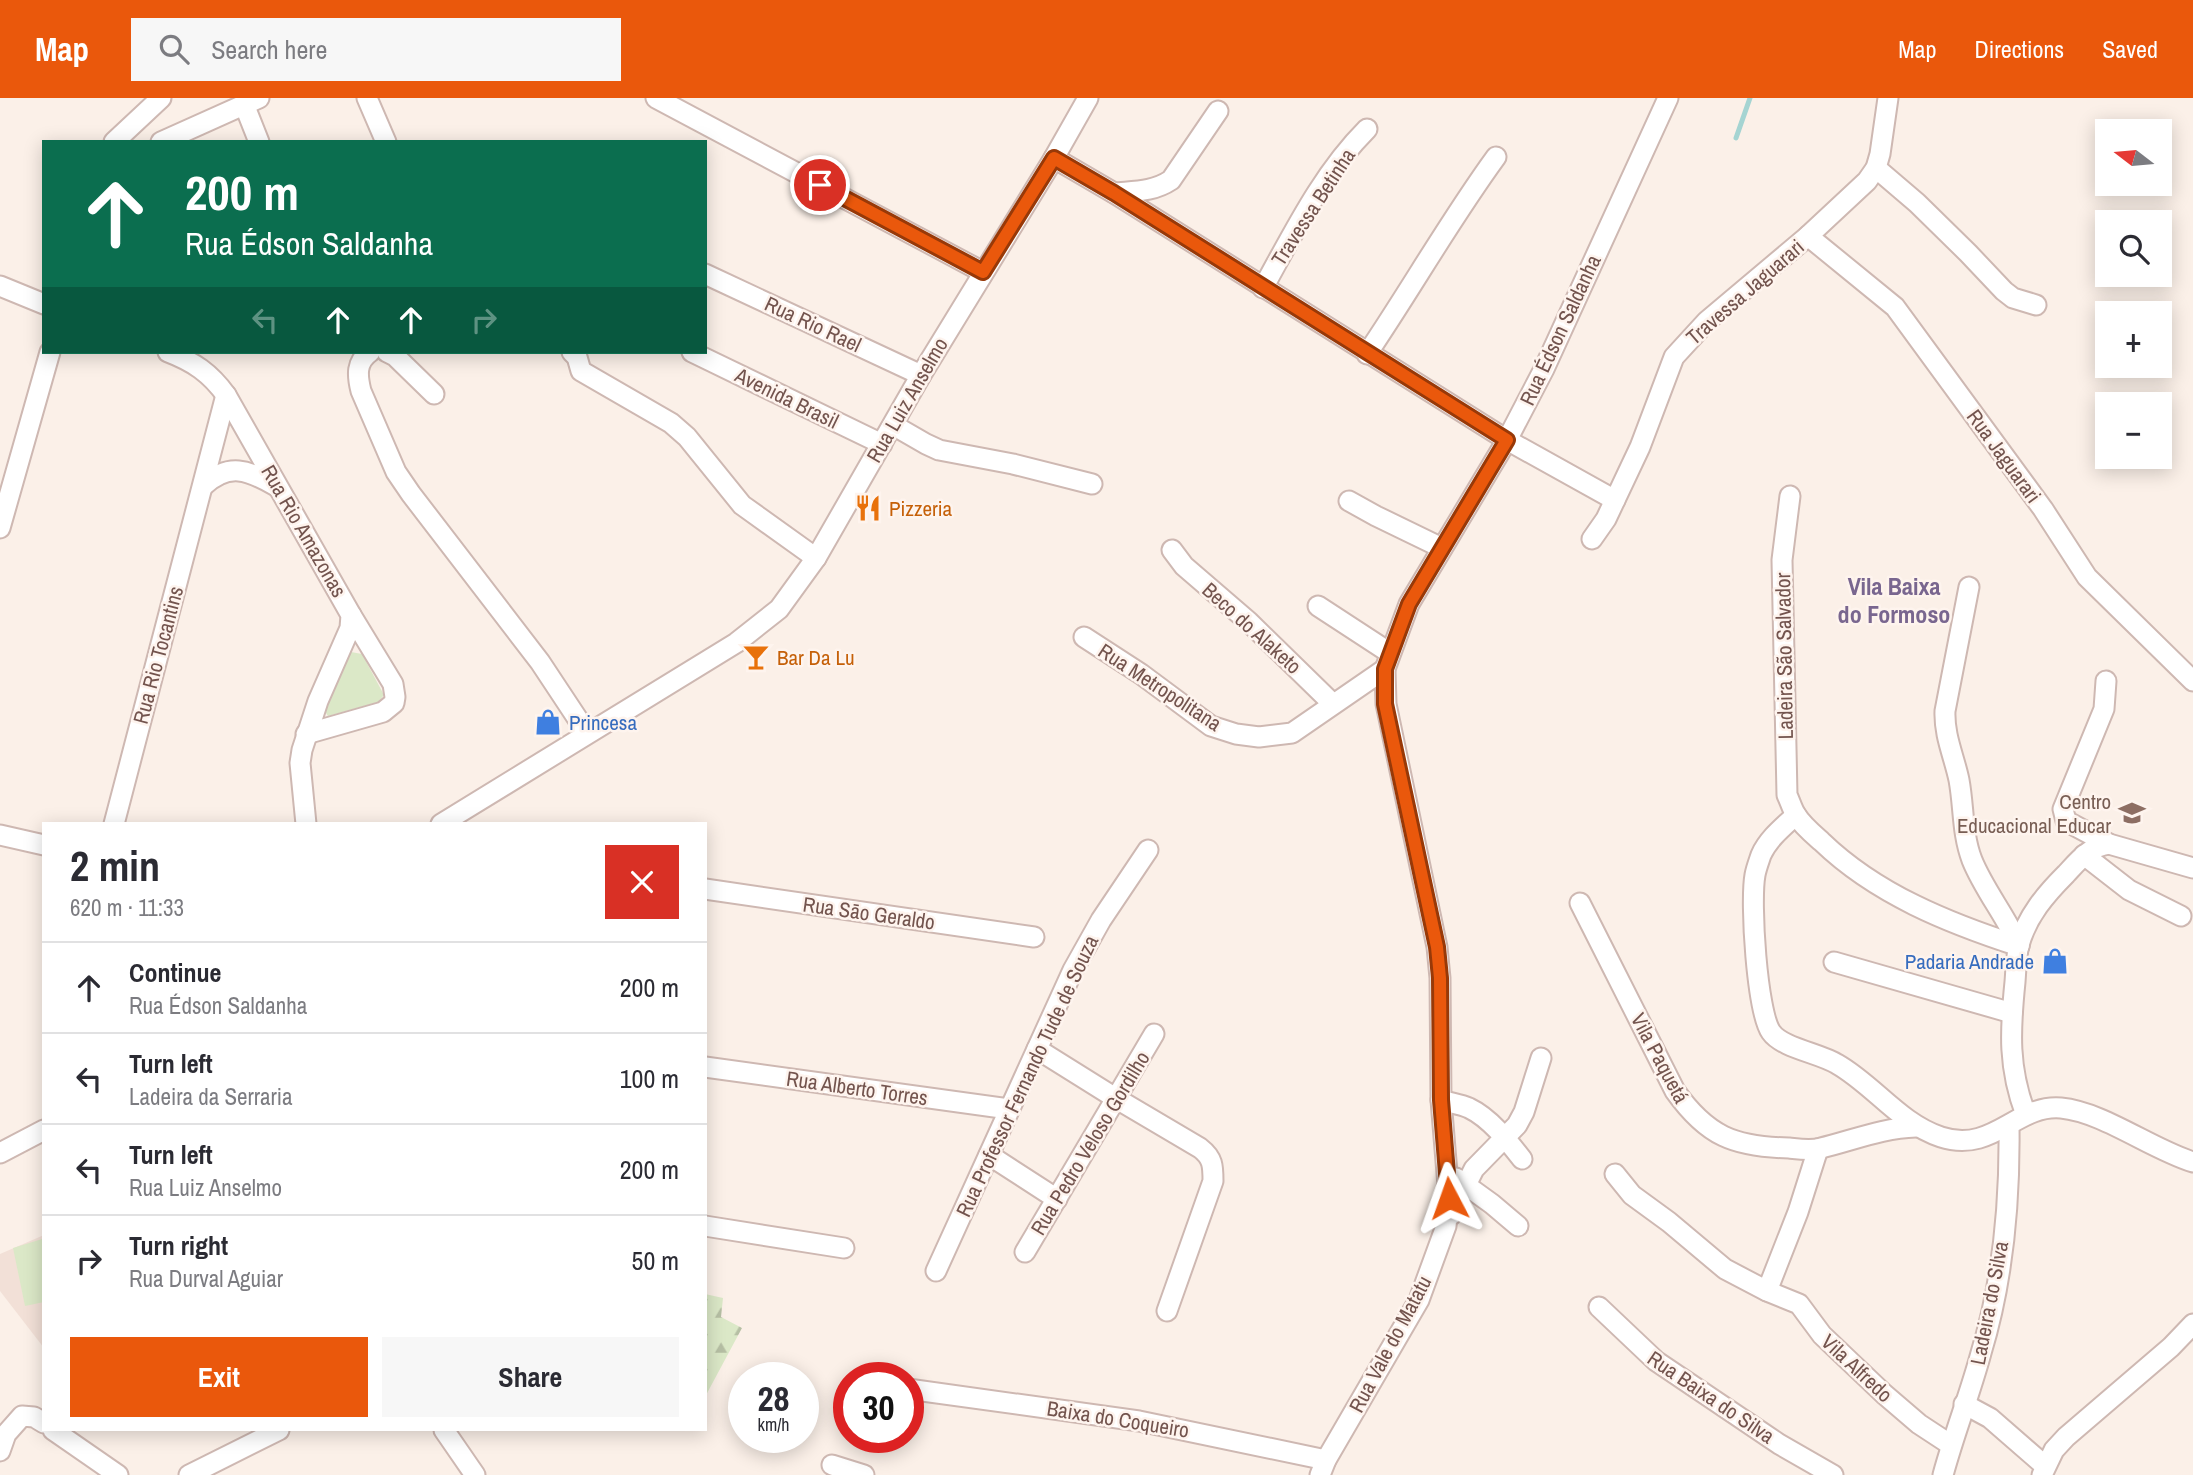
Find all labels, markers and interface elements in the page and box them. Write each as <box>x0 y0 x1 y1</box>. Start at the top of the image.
search box <box>131 18 621 81</box>
text: Map <box>35 27 89 71</box>
icon: search <box>155 30 193 68</box>
text: Search here <box>211 32 327 67</box>
text: Map <box>1898 33 1936 65</box>
text: Directions <box>1974 33 2064 65</box>
text: Saved <box>2102 33 2158 65</box>
north arrow <box>2095 119 2172 196</box>
map controls <box>2095 119 2172 469</box>
street label: Travessa Betinha <box>1264 142 1362 271</box>
pin <box>790 155 850 215</box>
text: 200 m <box>185 159 299 225</box>
icon: arrive <box>801 166 839 204</box>
icon: ahead <box>70 168 161 259</box>
button: search <box>2095 210 2172 287</box>
text: Rua Édson Saldanha <box>185 222 433 265</box>
street label: Travessa Jaguarari <box>1680 233 1810 351</box>
street label: Rua Édson Saldanha <box>1512 250 1608 410</box>
street label: Rua Rio Rael <box>760 289 866 359</box>
icon: left <box>246 301 284 339</box>
icon: ahead <box>319 301 357 339</box>
icon: ahead <box>392 301 430 339</box>
icon: right <box>465 301 503 339</box>
button: + <box>2095 301 2172 378</box>
street label: Rua Luiz Anselmo <box>860 332 954 468</box>
street label: Avenida Brasil <box>730 360 844 436</box>
button: − <box>2095 392 2172 469</box>
street label: Rua Jaguarari <box>1960 403 2048 509</box>
street label: Rua Rio Amazonas <box>254 460 354 602</box>
restaurant icon: Pizzeria <box>853 493 883 523</box>
place label: Pizzeria <box>889 494 953 523</box>
district label: Vila Baixa do Formoso <box>1838 570 1950 630</box>
street label: Ladeira São Salvador <box>1768 572 1800 740</box>
street label: Beco do Alaketo <box>1196 576 1308 680</box>
street label: Rua Rio Tocantins <box>126 583 190 727</box>
street label: Rua Metropolitana <box>1093 636 1228 738</box>
bar icon: Bar Da Lu <box>741 642 771 672</box>
place label: Bar Da Lu <box>777 643 855 672</box>
shop icon: Princesa <box>533 707 563 737</box>
place label: Princesa <box>569 708 637 737</box>
place label: Centro Educacional Educar <box>1957 787 2111 840</box>
school or university icon: Centro Educacional Educar <box>2117 798 2147 828</box>
text: 2 min <box>70 838 160 894</box>
button: close <box>605 845 679 919</box>
street label: Rua Sāo Geraldo <box>801 889 937 937</box>
text: 620 m · 11:33 <box>70 892 184 923</box>
street label: Rua Professor Fernando Tude de Souza <box>949 930 1105 1221</box>
shop icon: Padaria Andrade <box>2040 946 2070 976</box>
place label: Padaria Andrade <box>1905 947 2034 976</box>
text: Continue <box>129 955 221 990</box>
icon: ahead <box>70 969 108 1007</box>
text: 200 m <box>620 970 679 1005</box>
text: Rua Édson Saldanha <box>129 990 307 1021</box>
street label: Vila Paquetá <box>1624 1008 1696 1109</box>
text: Turn left <box>129 1046 213 1081</box>
street label: Rua Pedro Veloso Gordilho <box>1024 1046 1156 1240</box>
icon: left <box>70 1060 108 1098</box>
text: 100 m <box>620 1061 679 1096</box>
street label: Rua Alberto Torres <box>785 1064 929 1112</box>
text: Ladeira da Serraria <box>129 1081 293 1112</box>
text: Turn left <box>129 1137 213 1172</box>
icon: left <box>70 1151 108 1189</box>
text: 200 m <box>620 1152 679 1187</box>
position arrow <box>1412 1161 1486 1235</box>
text: Rua Luiz Anselmo <box>129 1172 282 1203</box>
text: Turn right <box>129 1228 228 1263</box>
street label: Ladeira do Silva <box>1963 1238 2015 1367</box>
icon: right <box>70 1242 108 1280</box>
text: 50 m <box>632 1243 679 1278</box>
text: Rua Durval Aguiar <box>129 1263 283 1294</box>
street label: Rua Vale do Matatu <box>1342 1271 1438 1417</box>
street label: Vila Alfredo <box>1815 1327 1899 1409</box>
button: Exit <box>70 1337 368 1417</box>
button: Share <box>382 1337 679 1417</box>
street label: Rua Baixa do Silva <box>1642 1344 1781 1450</box>
speed limit sign: 30 <box>833 1362 924 1453</box>
text: 28 <box>758 1375 789 1422</box>
street label: Baixa do Coqueiro <box>1045 1393 1191 1445</box>
text: km/h <box>758 1412 790 1437</box>

